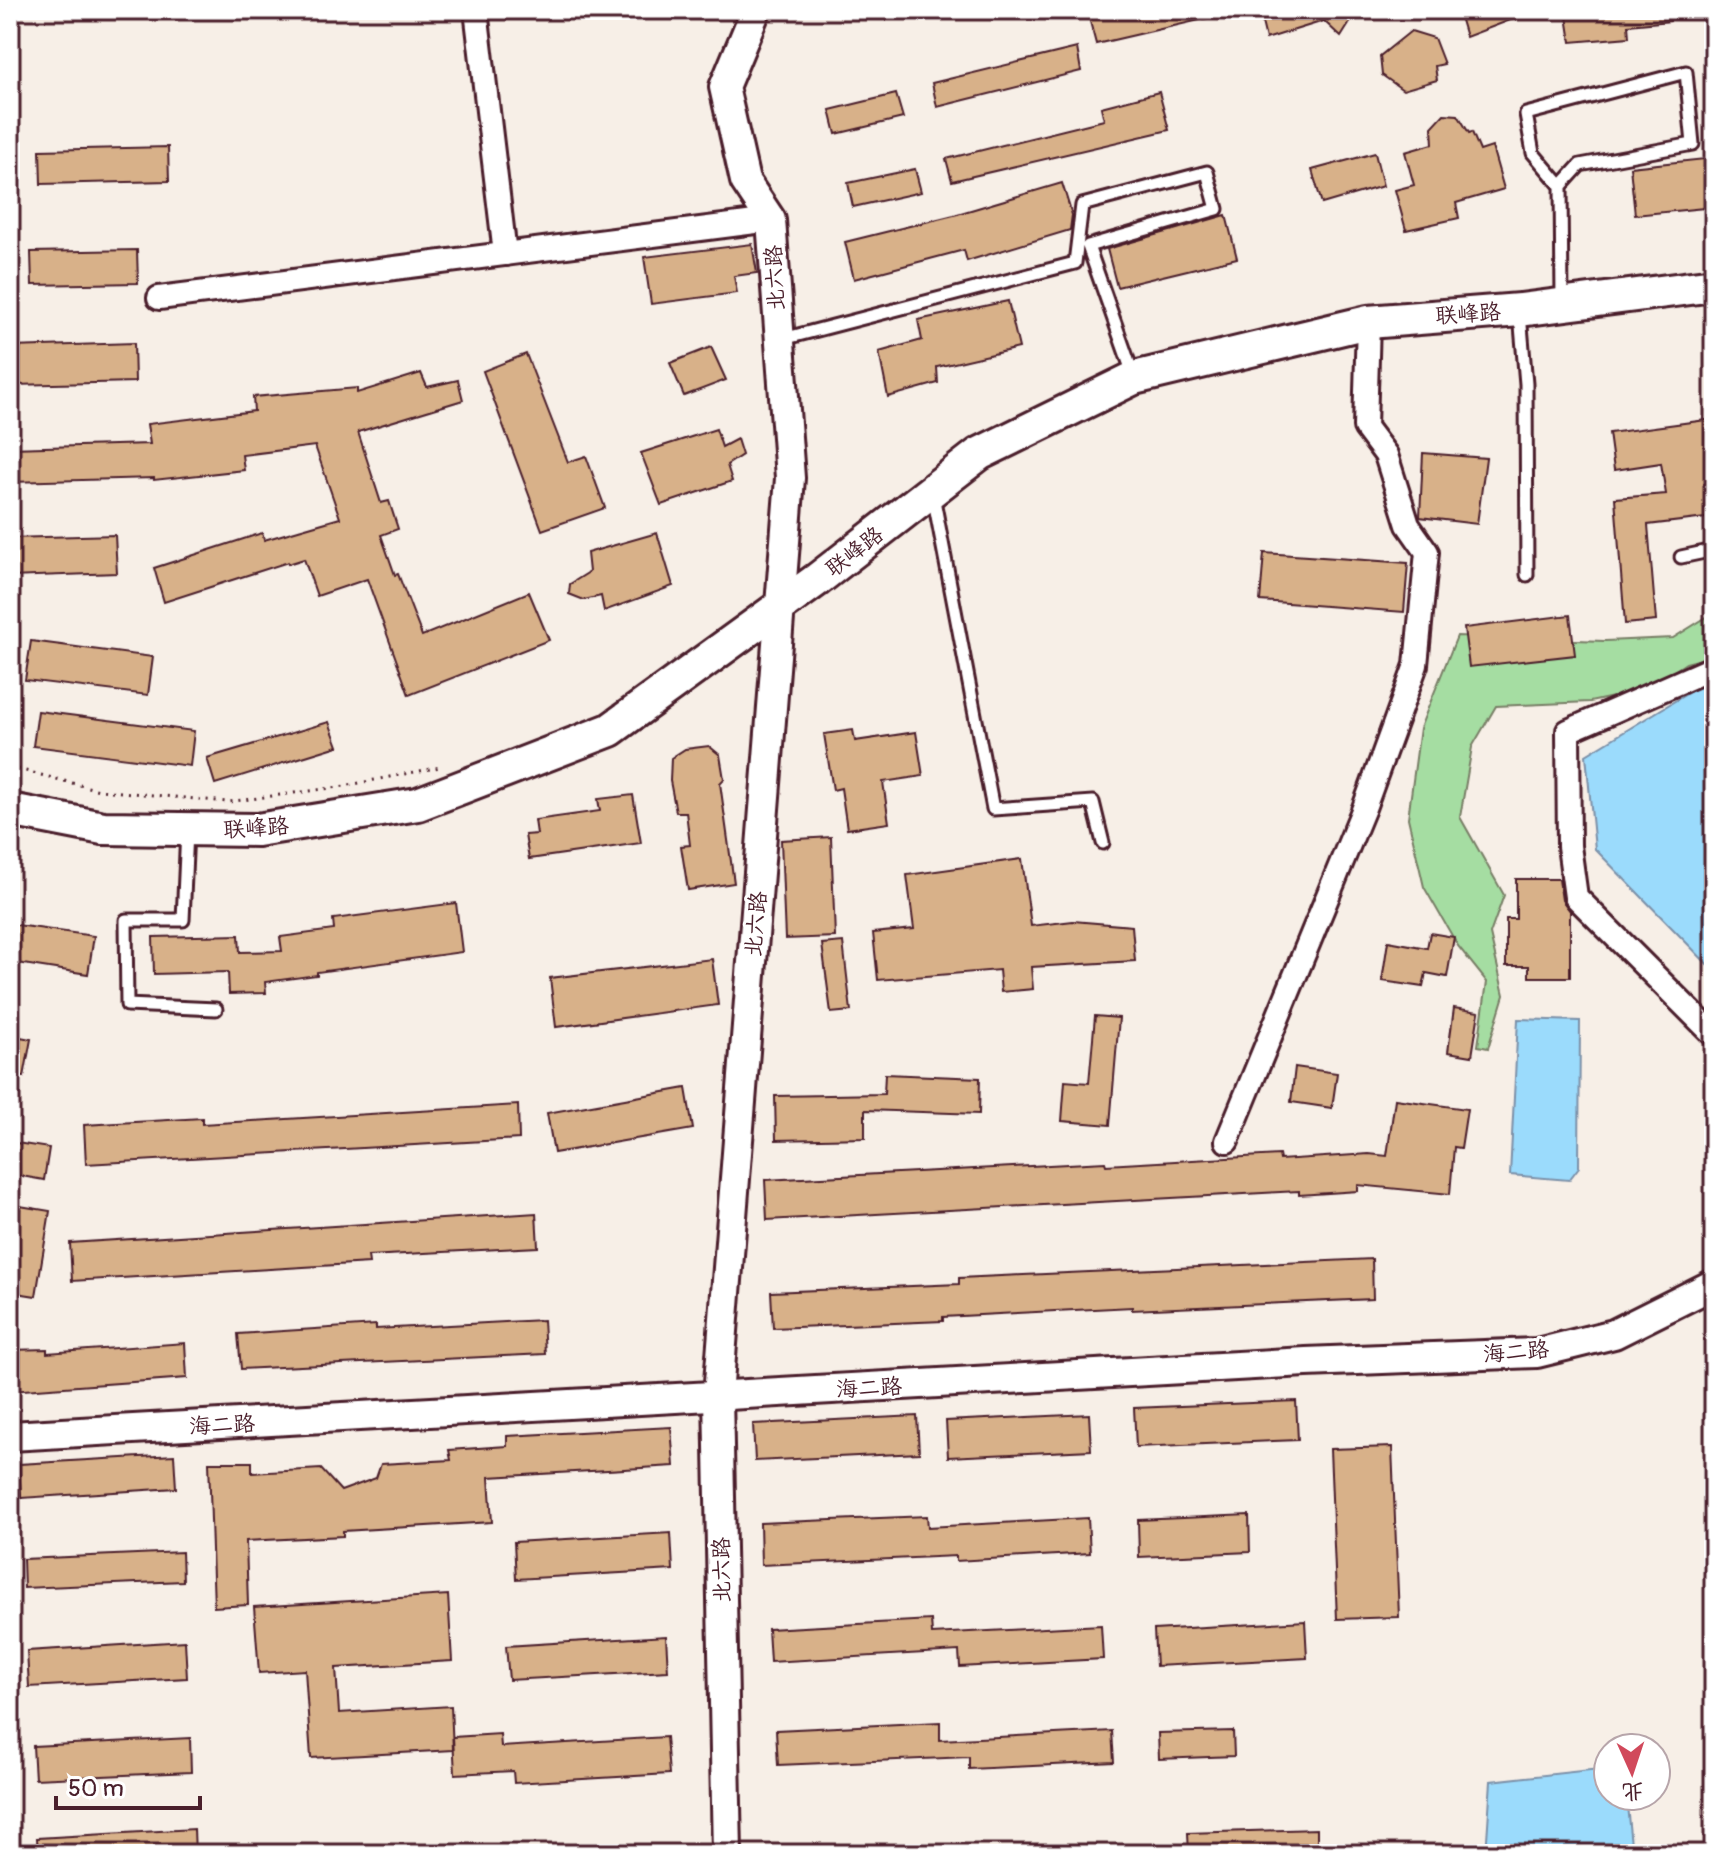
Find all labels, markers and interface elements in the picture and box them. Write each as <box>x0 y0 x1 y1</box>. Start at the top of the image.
street label: 北六路 <box>759 244 791 312</box>
street label: 联峰路 <box>1434 298 1502 330</box>
street label: 联峰路 <box>820 520 889 583</box>
street label: 联峰路 <box>222 812 290 844</box>
street label: 北六路 <box>739 890 773 958</box>
street label: 海二路 <box>1482 1335 1550 1369</box>
street label: 海二路 <box>835 1372 903 1404</box>
street label: 海二路 <box>188 1409 256 1441</box>
street label: 北六路 <box>707 1537 737 1603</box>
north arrow <box>1592 1732 1672 1812</box>
scale bar <box>56 1760 200 1810</box>
text: 50 m <box>68 1774 124 1803</box>
text: 北 <box>1621 1776 1645 1806</box>

